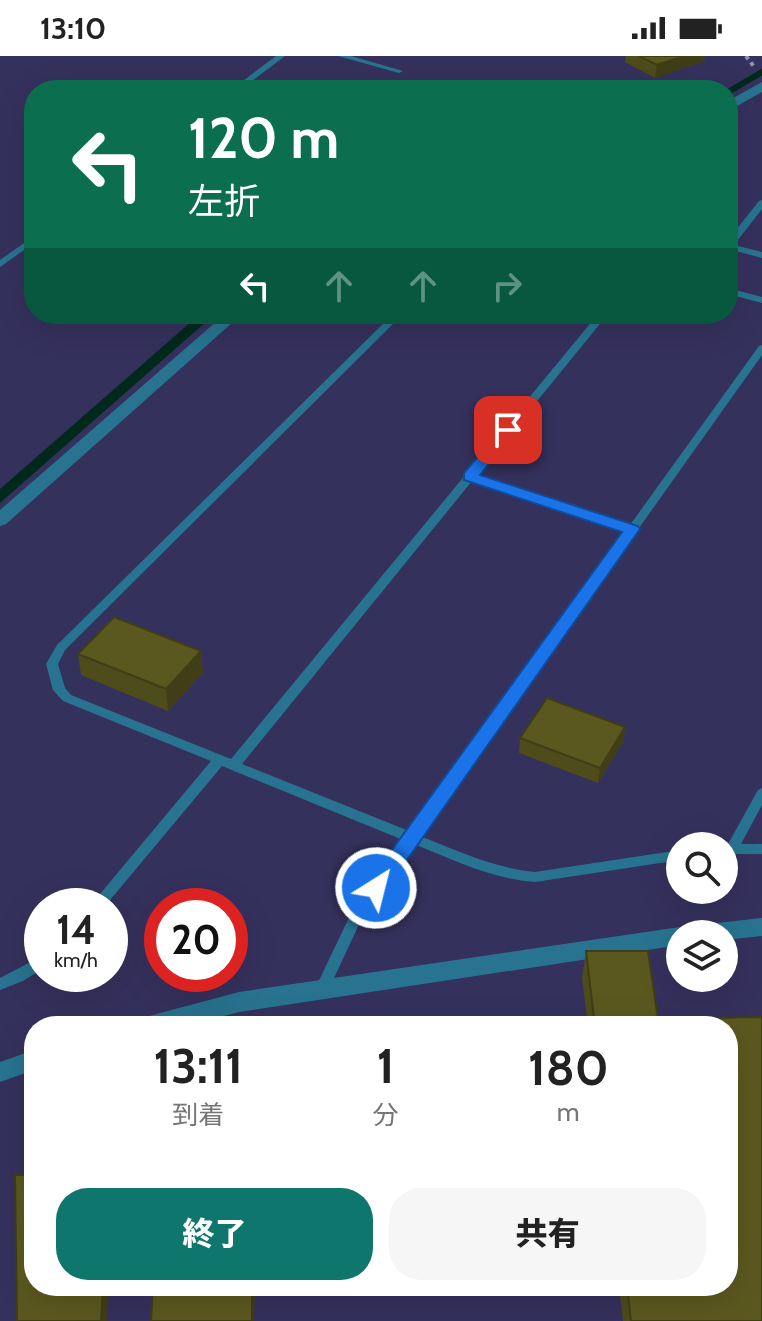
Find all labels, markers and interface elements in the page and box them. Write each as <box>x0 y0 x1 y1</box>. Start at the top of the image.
text: 13:10 <box>40 10 106 47</box>
text: 120 m <box>188 104 339 172</box>
icon: left <box>56 112 160 216</box>
text: 左折 <box>188 179 260 223</box>
icon: left <box>233 264 277 308</box>
icon: ahead <box>317 264 361 308</box>
icon: ahead <box>401 264 445 308</box>
icon: right <box>485 264 529 308</box>
pin <box>474 396 542 464</box>
icon: arrive <box>486 408 530 452</box>
map controls <box>666 832 738 992</box>
button: search <box>666 832 738 904</box>
position arrow <box>334 846 418 930</box>
speed limit sign: 20 <box>144 888 248 992</box>
text: 14 <box>56 905 96 954</box>
button: layers <box>666 920 738 992</box>
text: km/h <box>54 948 98 972</box>
text: 13:11 <box>153 1037 243 1095</box>
text: 1 <box>377 1037 394 1095</box>
text: 180 <box>528 1039 609 1097</box>
text: m <box>557 1096 580 1128</box>
text: 到着 <box>172 1099 224 1131</box>
text: 分 <box>373 1099 399 1131</box>
button: 終了 <box>56 1188 373 1280</box>
button: 共有 <box>389 1188 706 1280</box>

